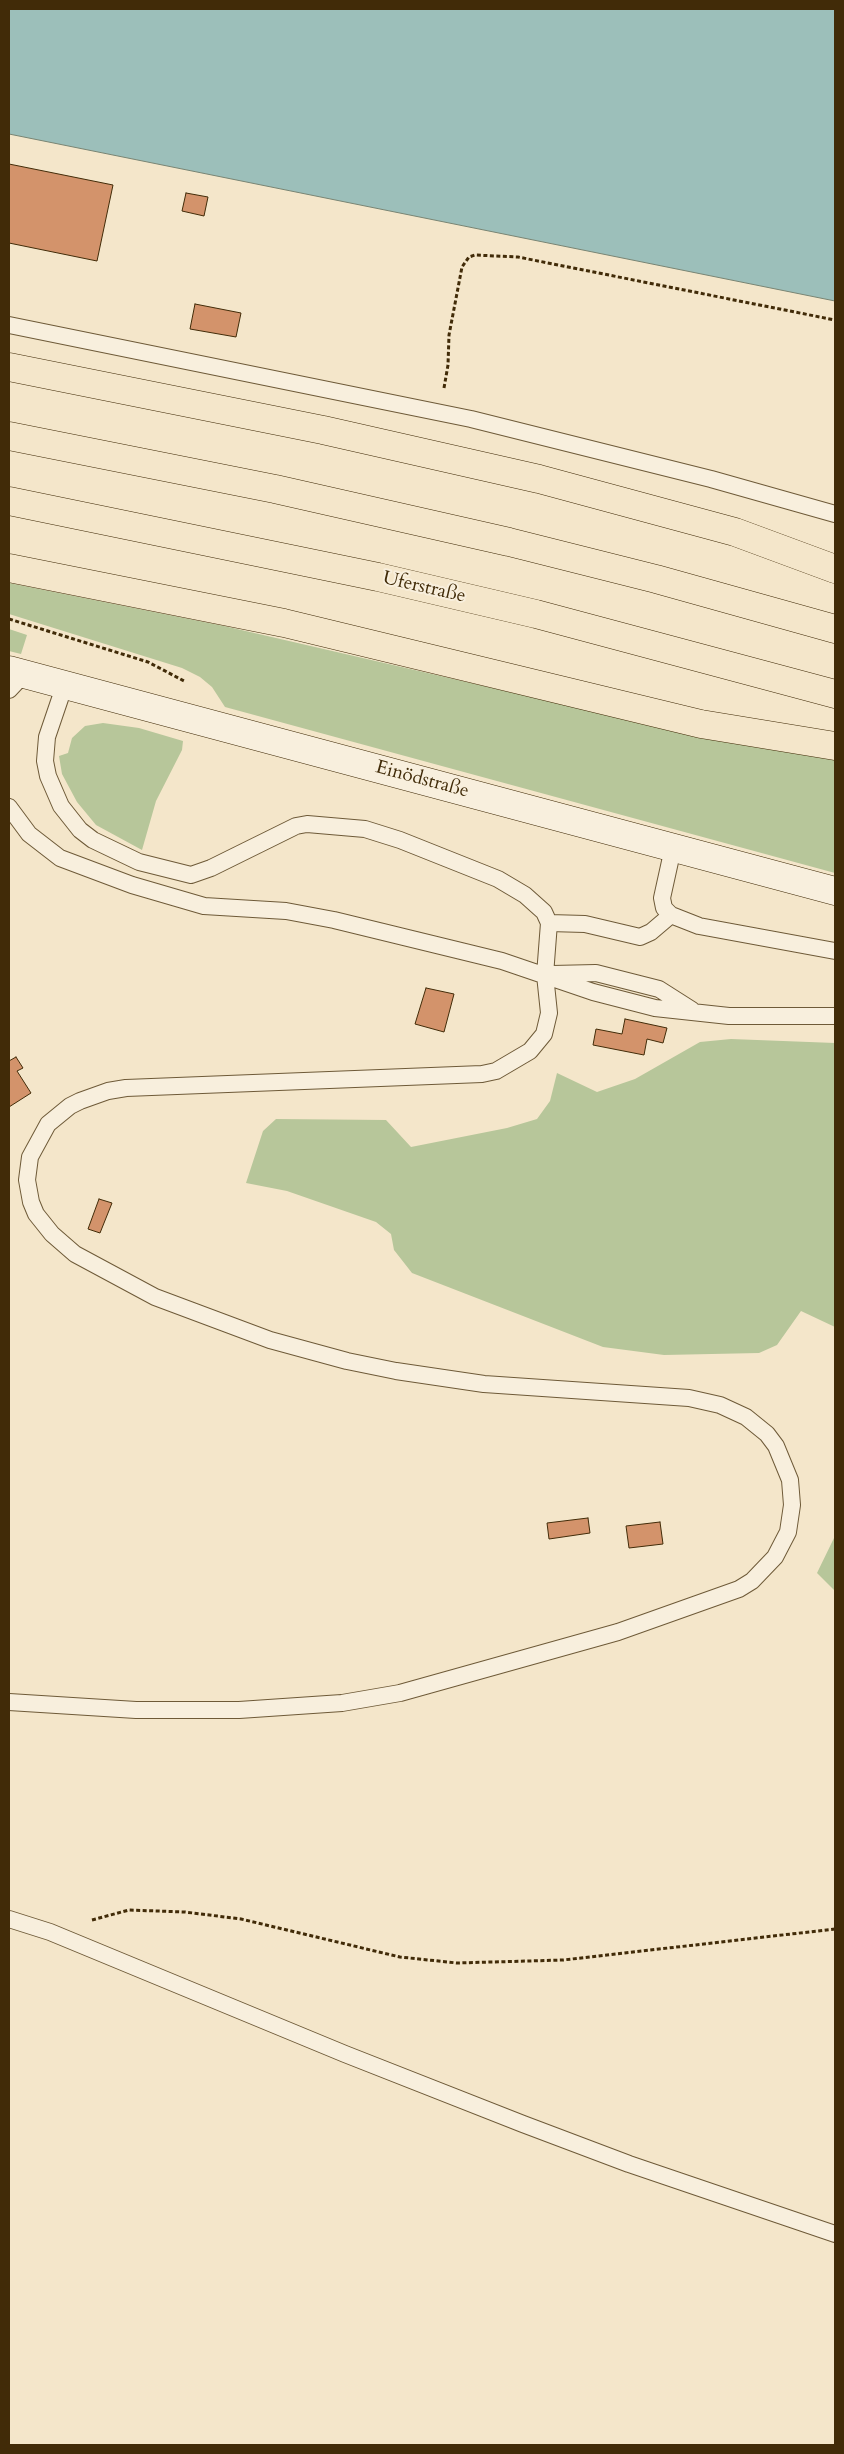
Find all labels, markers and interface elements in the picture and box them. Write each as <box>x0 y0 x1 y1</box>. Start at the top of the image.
street label: Uferstraße <box>380 567 468 609</box>
street label: Einödstraße <box>373 757 471 803</box>

